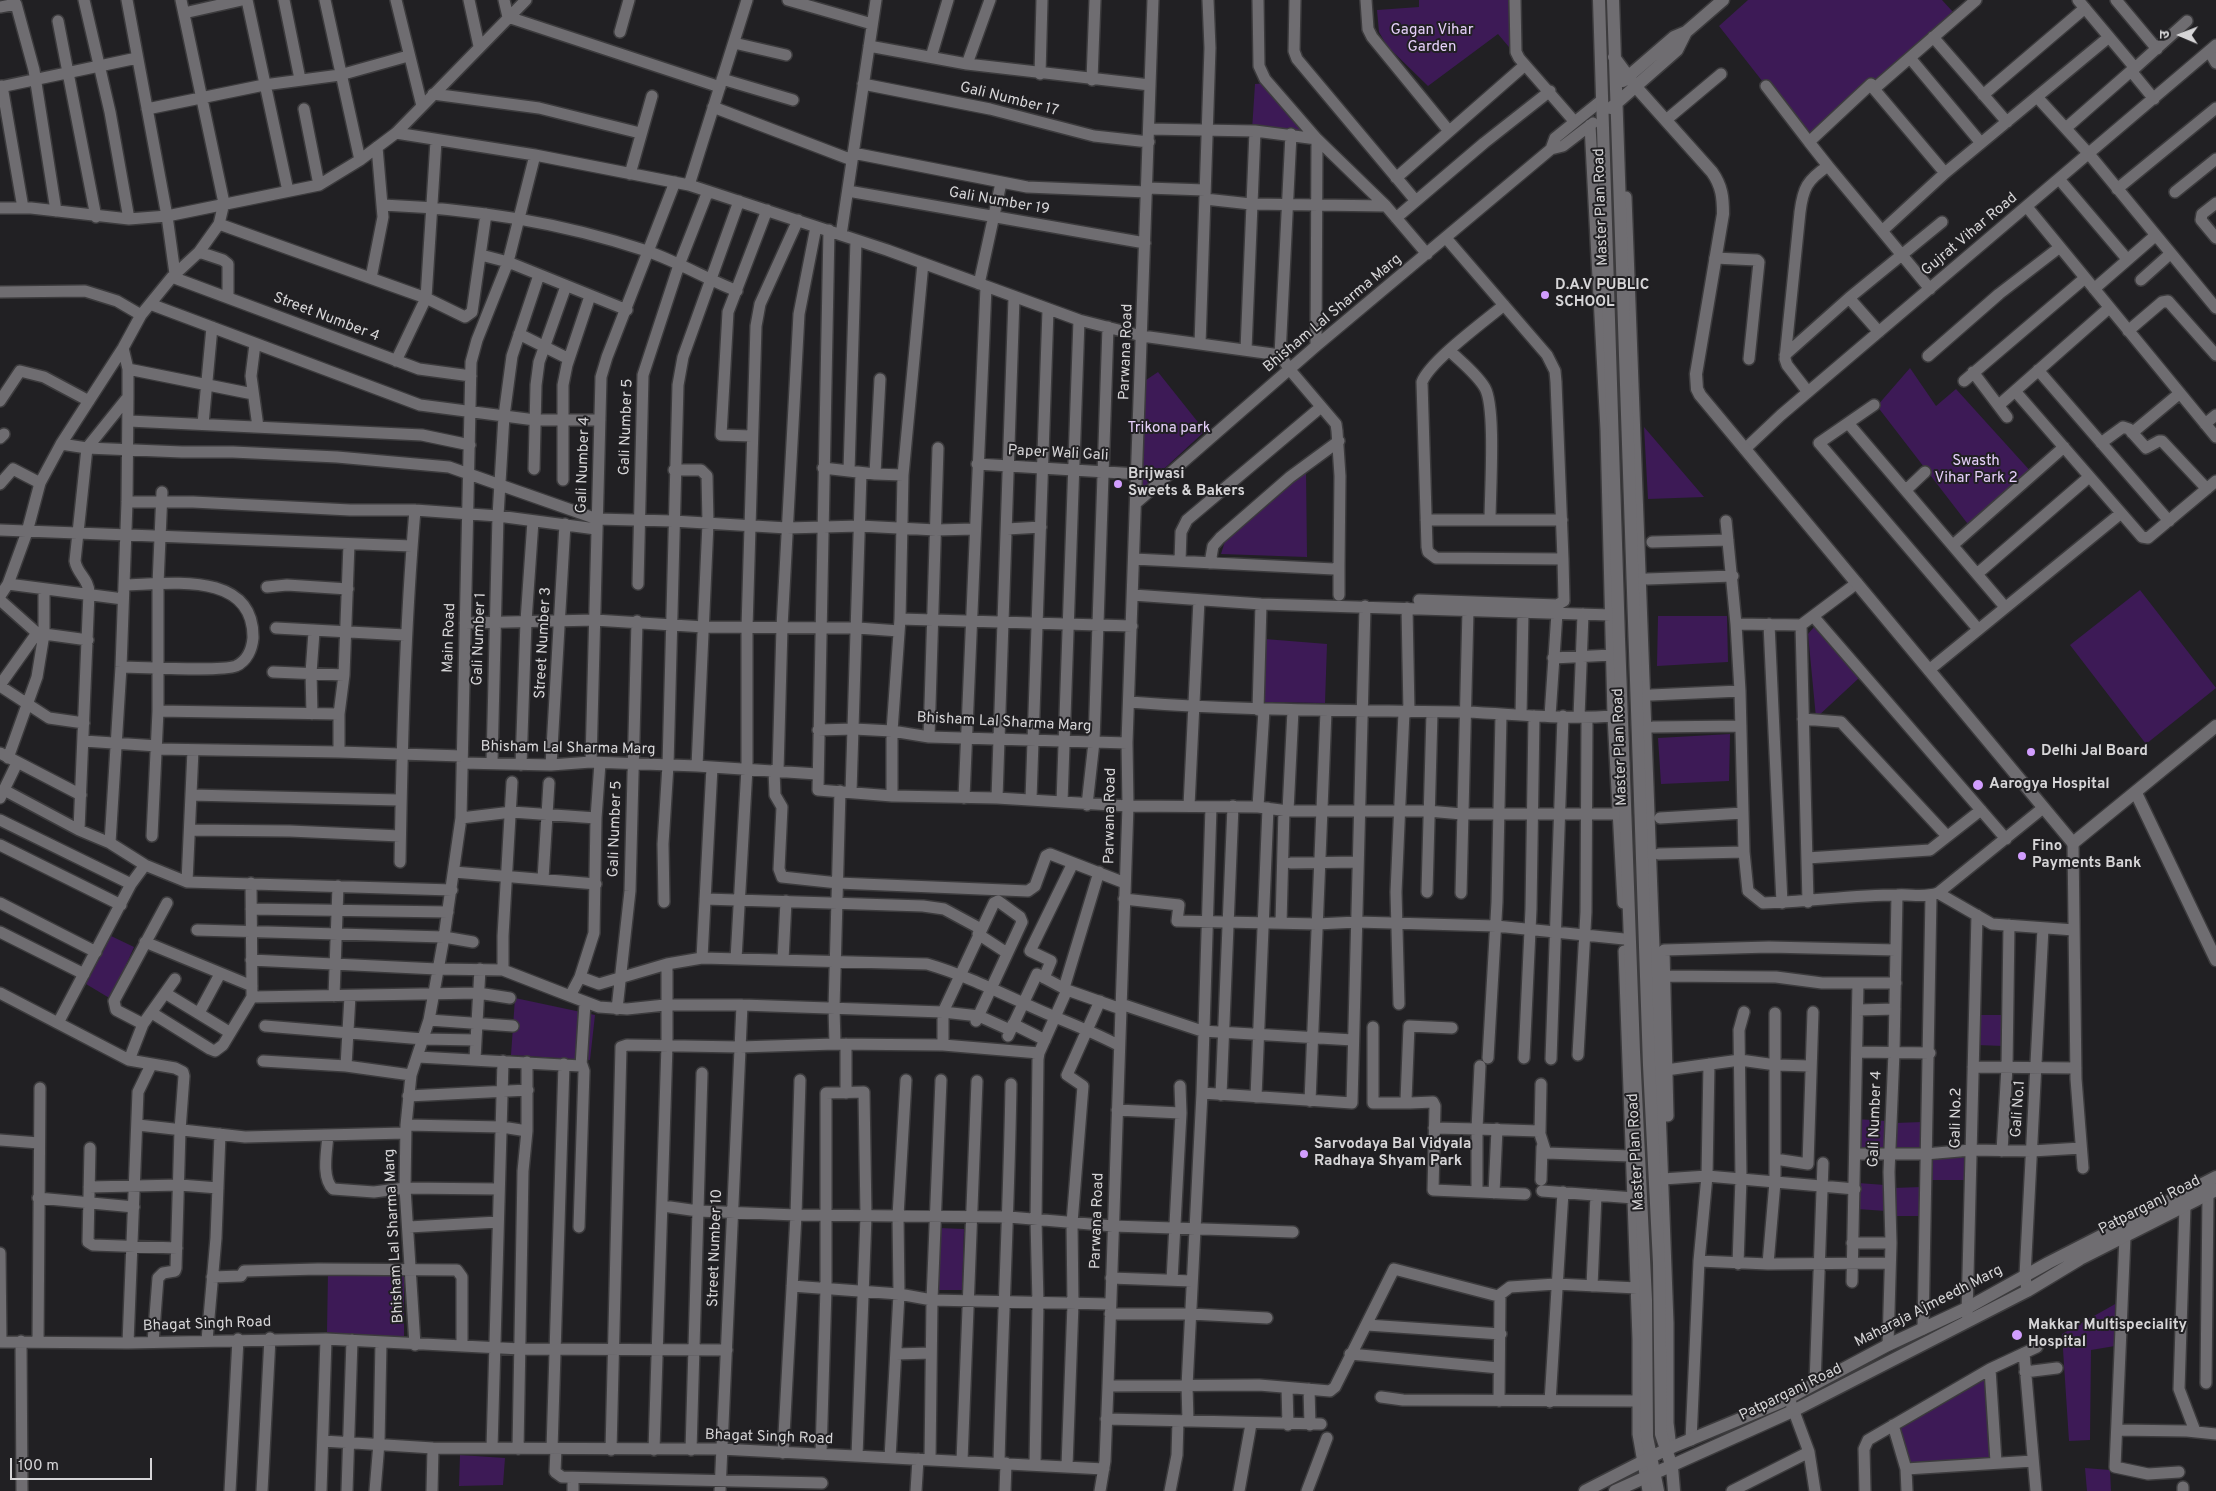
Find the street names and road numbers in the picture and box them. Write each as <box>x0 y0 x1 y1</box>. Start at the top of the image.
street label: Gali Number 17 <box>958 79 1060 121</box>
street label: Master Plan Road <box>1591 148 1613 266</box>
street label: Gali Number 19 <box>947 184 1051 220</box>
street label: Gujrat Vihar Road <box>1918 190 2022 280</box>
street label: Bhisham Lal Sharma Marg <box>1260 251 1406 377</box>
street label: Street Number 4 <box>270 289 382 347</box>
street label: Parwana Road <box>1116 304 1138 400</box>
street label: Gali Number 5 <box>616 378 638 476</box>
street label: Gali Number 4 <box>573 416 595 514</box>
street label: Paper Wali Gali <box>1007 442 1109 466</box>
street label: Street Number 3 <box>532 587 556 699</box>
street label: Gali Number 1 <box>469 592 491 686</box>
street label: Main Road <box>440 603 460 673</box>
street label: Master Plan Road <box>1610 688 1632 806</box>
street label: Bhisham Lal Sharma Marg <box>916 709 1092 737</box>
street label: Bhisham Lal Sharma Marg <box>480 738 656 760</box>
street label: Parwana Road <box>1101 768 1121 864</box>
street label: Gali Number 5 <box>605 780 627 878</box>
street label: Gali Number 4 <box>1865 1070 1887 1168</box>
street label: Gali No.1 <box>2008 1080 2030 1138</box>
street label: Gali No.2 <box>1947 1087 1967 1149</box>
street label: Master Plan Road <box>1625 1093 1649 1211</box>
street label: Bhisham Lal Sharma Marg <box>381 1148 409 1324</box>
street label: Parwana Road <box>1087 1173 1109 1269</box>
street label: Patparganj Road <box>2096 1173 2204 1239</box>
street label: Street Number 10 <box>705 1189 727 1307</box>
street label: Maharaja Ajmeedh Marg <box>1852 1262 2006 1352</box>
street label: Bhagat Singh Road <box>142 1314 272 1336</box>
street label: Patparganj Road <box>1737 1360 1845 1426</box>
street label: Bhagat Singh Road <box>704 1427 834 1449</box>

